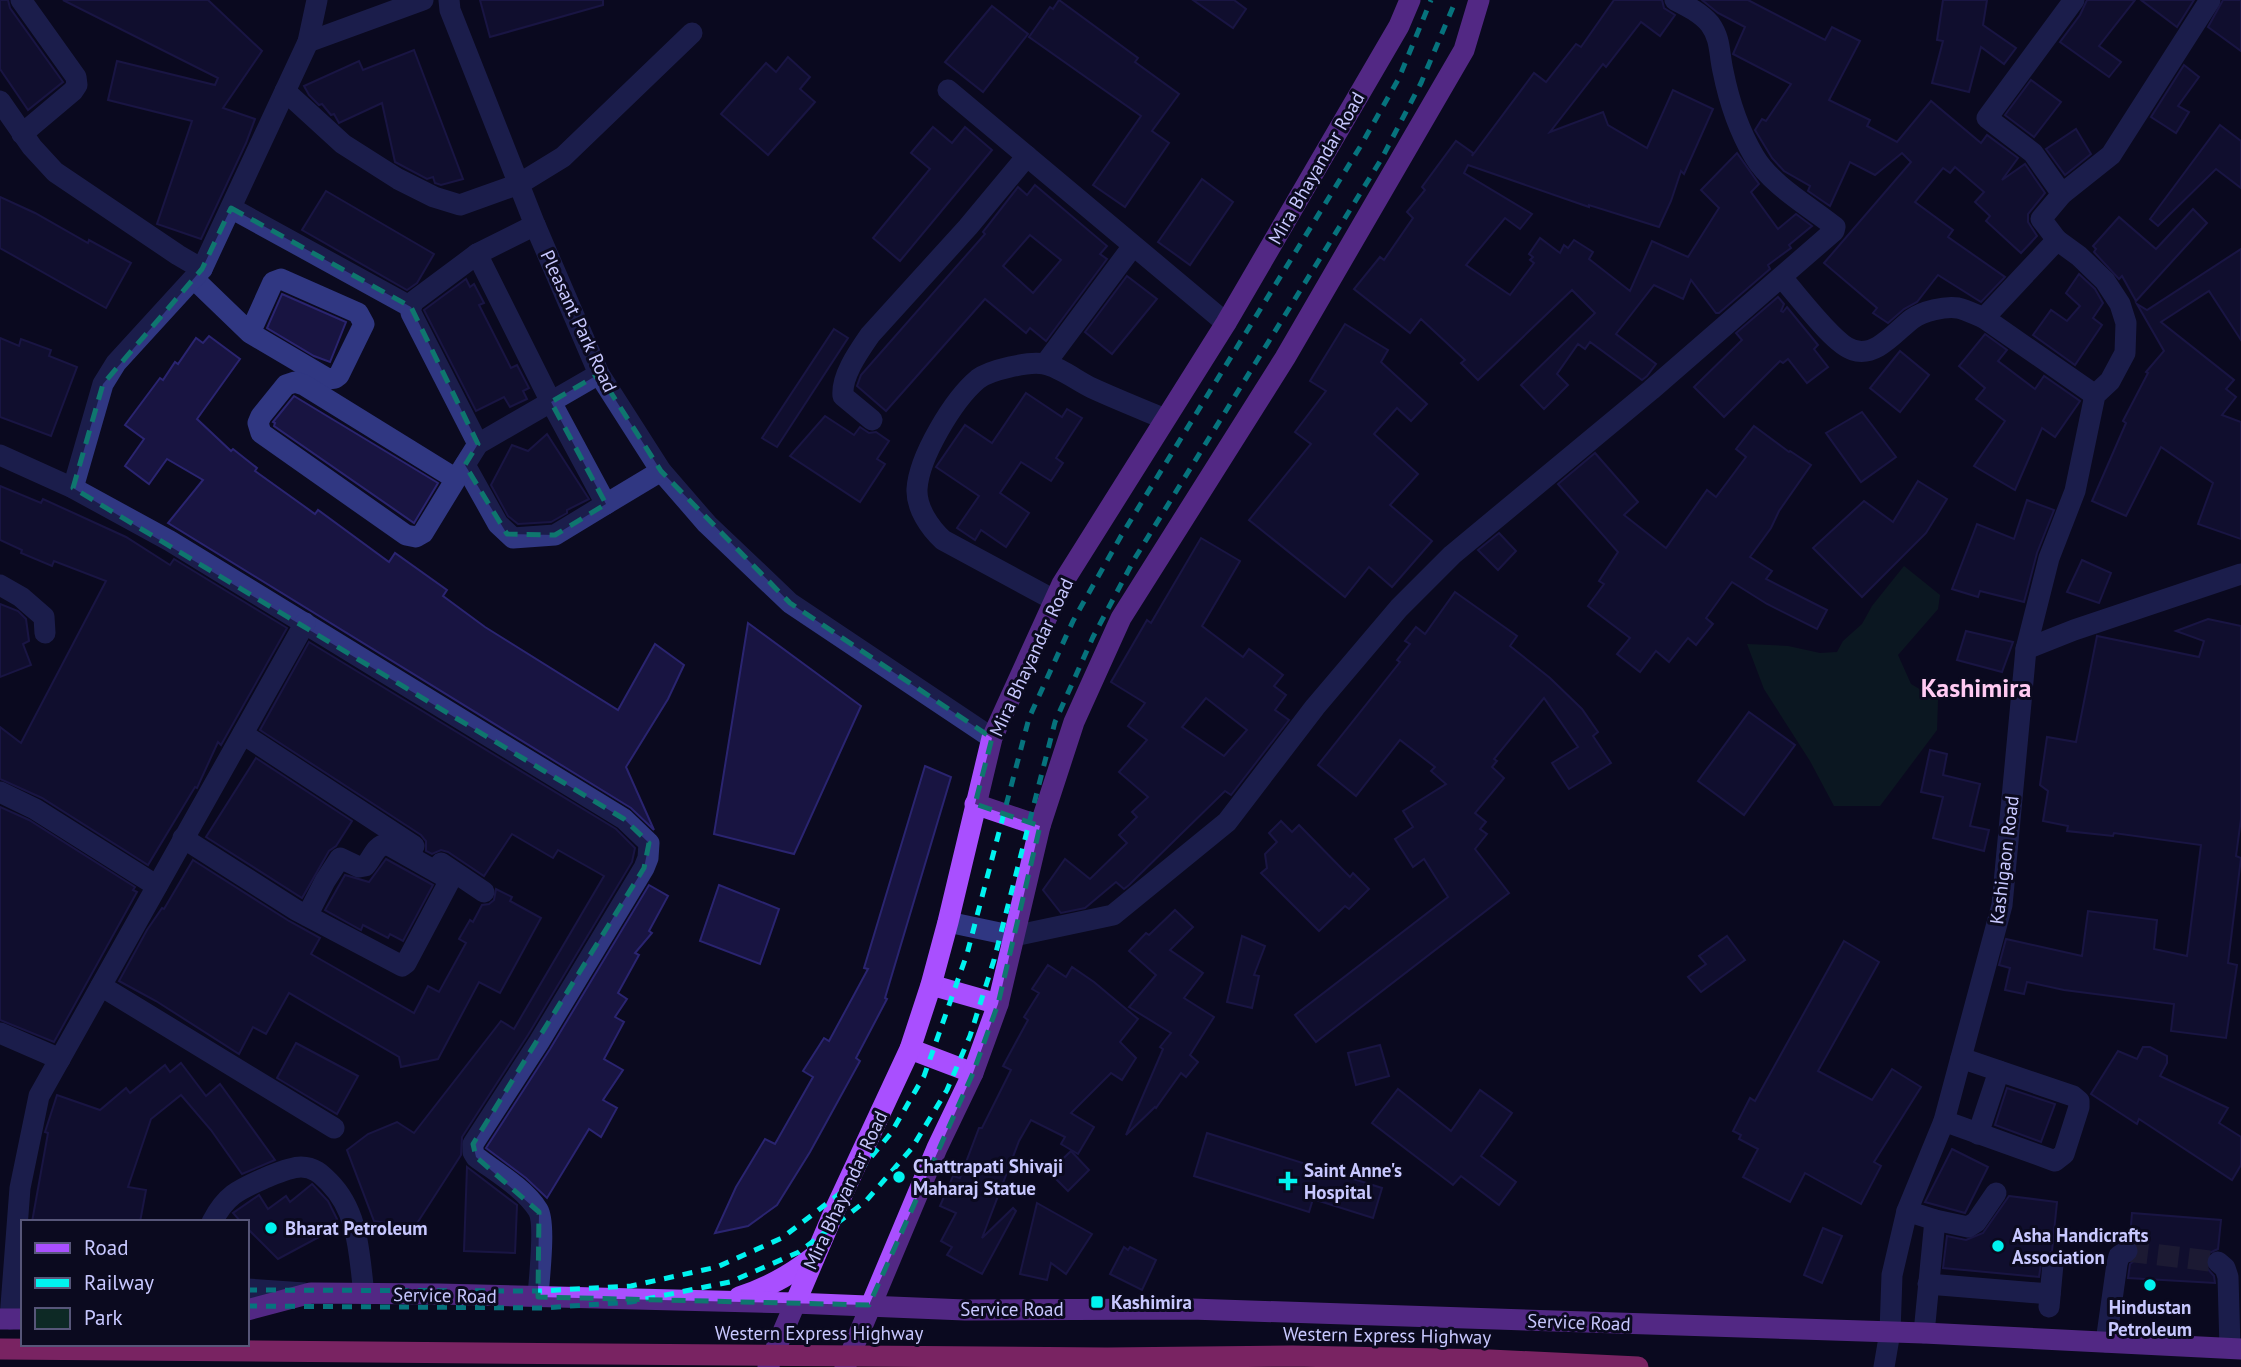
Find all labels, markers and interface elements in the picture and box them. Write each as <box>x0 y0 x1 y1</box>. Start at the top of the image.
street label: Mira Bhayandar Road <box>1263 87 1369 249</box>
street label: Pleasant Park Road <box>536 246 622 396</box>
street label: Mira Bhayandar Road <box>984 574 1078 740</box>
district label: Kashimira <box>1921 671 2031 704</box>
street label: Kashigaon Road <box>1984 794 2024 926</box>
street label: Mira Bhayandar Road <box>798 1107 892 1273</box>
place label: Chattrapati Shivaji Maharaj Statue <box>913 1154 1063 1200</box>
place label: Saint Anne's Hospital <box>1304 1158 1402 1204</box>
marker: Chattrapati Shivaji Maharaj Statue <box>891 1169 907 1185</box>
marker: Saint Anne's Hospital <box>1278 1171 1298 1191</box>
place label: Bharat Petroleum <box>285 1216 428 1240</box>
legend <box>21 1220 248 1346</box>
marker: Bharat Petroleum <box>263 1220 279 1236</box>
place label: Asha Handicrafts Association <box>2012 1223 2149 1269</box>
text: Road <box>84 1234 128 1261</box>
marker: Asha Handicrafts Association <box>1990 1238 2006 1254</box>
text: Railway <box>84 1269 154 1296</box>
marker: Hindustan Petroleum <box>2142 1277 2158 1293</box>
street label: Service Road <box>393 1282 497 1308</box>
place label: Kashimira <box>1111 1290 1192 1314</box>
marker: Kashimira <box>1089 1294 1105 1310</box>
place label: Hindustan Petroleum <box>2108 1295 2192 1341</box>
street label: Service Road <box>960 1297 1064 1321</box>
text: Park <box>84 1304 123 1331</box>
street label: Service Road <box>1527 1308 1631 1336</box>
street label: Western Express Highway <box>715 1321 923 1345</box>
street label: Western Express Highway <box>1283 1321 1492 1349</box>

